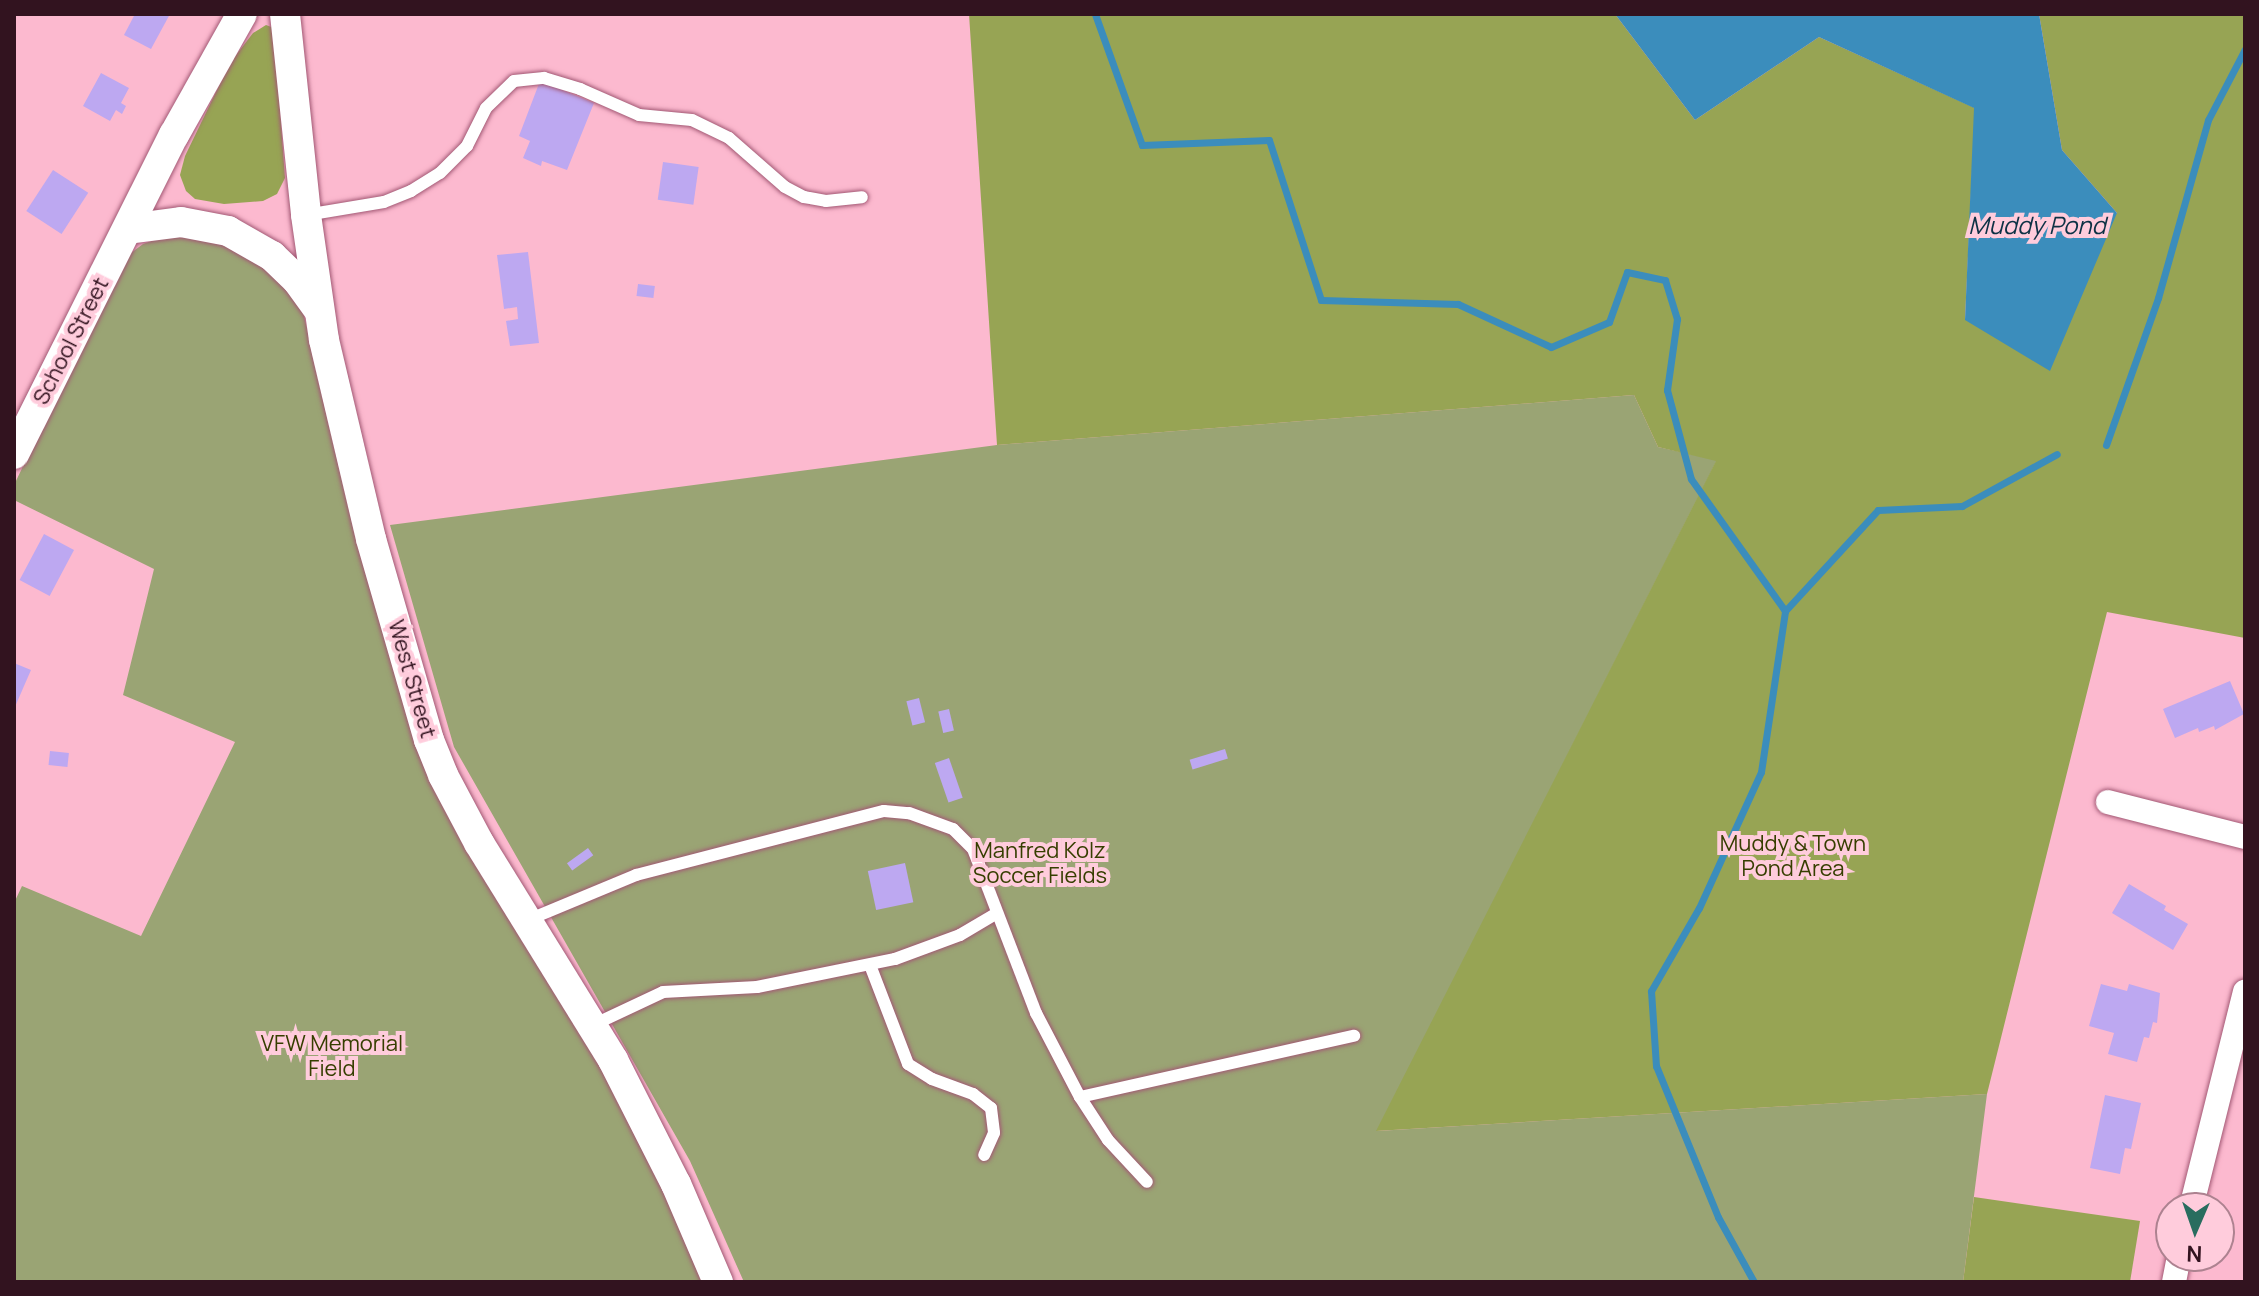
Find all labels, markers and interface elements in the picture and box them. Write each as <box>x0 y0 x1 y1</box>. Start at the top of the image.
water label: Muddy Pond <box>1968 211 2106 239</box>
street label: School Street <box>28 273 114 409</box>
street label: West Street <box>383 617 441 741</box>
park label: Muddy & Town Pond Area <box>1720 830 1866 882</box>
park label: Manfred Kolz Soccer Fields <box>973 837 1107 888</box>
park label: VFW Memorial Field <box>261 1030 403 1082</box>
north arrow <box>2155 1192 2235 1272</box>
text: N <box>2186 1239 2203 1269</box>

